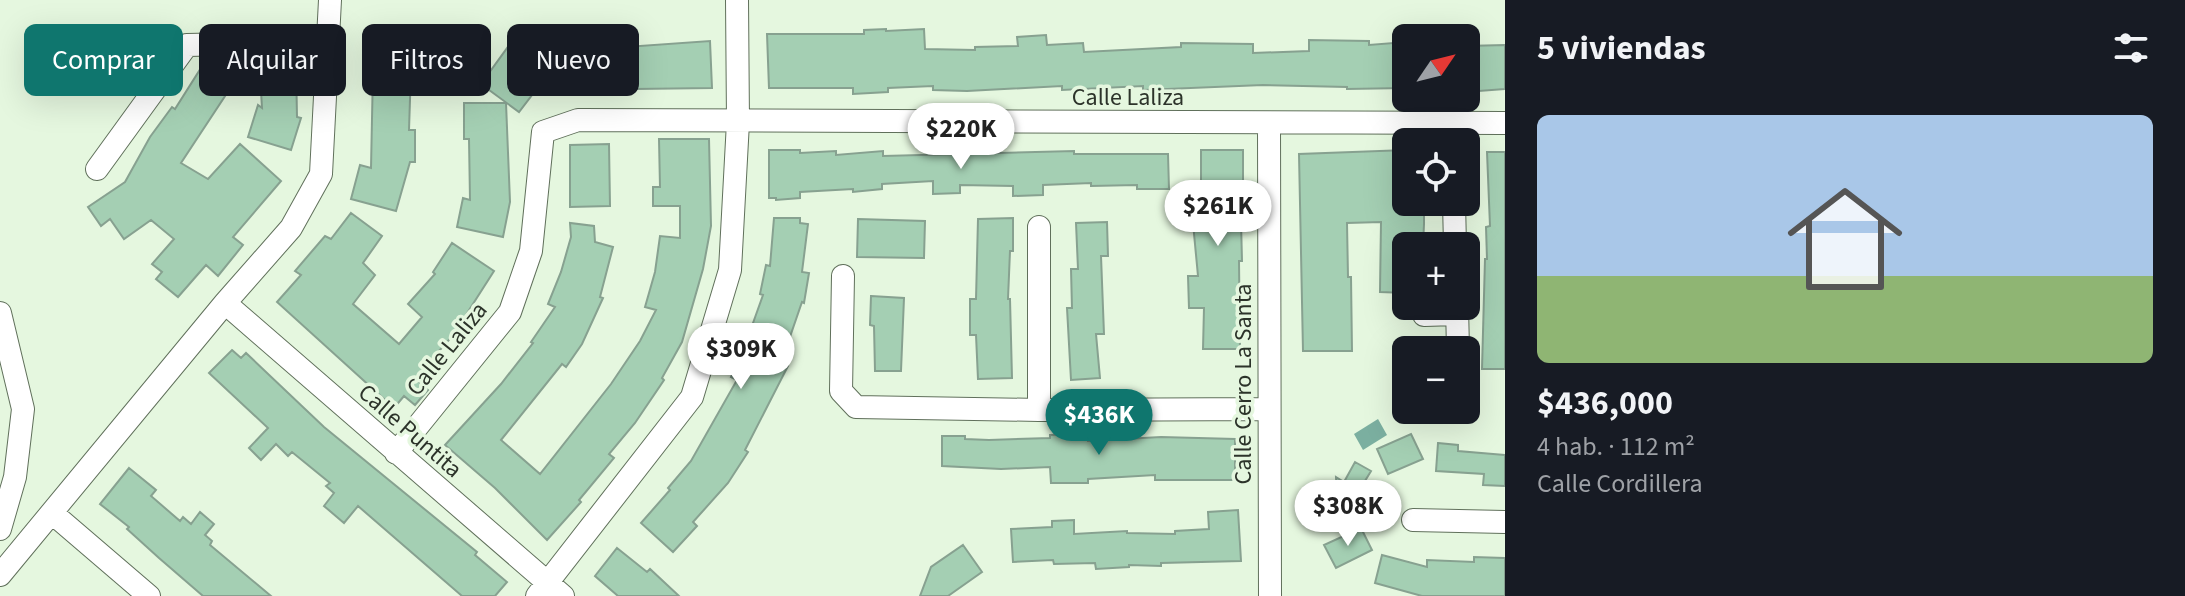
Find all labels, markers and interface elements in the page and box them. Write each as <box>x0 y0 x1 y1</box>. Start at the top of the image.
chip: Comprar <box>24 24 183 96</box>
chip: Alquilar <box>199 24 346 96</box>
chip: Filtros <box>362 24 491 96</box>
chip: Nuevo <box>507 24 639 96</box>
north arrow <box>1392 24 1480 112</box>
map controls <box>1392 24 1480 424</box>
text: 5 viviendas <box>1537 24 1706 73</box>
icon: filters <box>2109 26 2153 70</box>
street label: Calle Laliza <box>1072 80 1184 115</box>
pin: $220K <box>905 103 1017 171</box>
text: $220K <box>926 110 996 147</box>
button: locate <box>1392 128 1480 216</box>
icon: home <box>1773 167 1917 311</box>
pin: $261K <box>1162 180 1274 248</box>
text: $261K <box>1183 187 1253 224</box>
button: + <box>1392 232 1480 320</box>
street label: Calle Cerro La Santa <box>1226 284 1261 484</box>
street label: Calle Laliza <box>398 294 496 404</box>
pin: $309K <box>685 323 797 391</box>
text: $309K <box>706 330 776 367</box>
button: − <box>1392 336 1480 424</box>
street label: Calle Puntita <box>350 376 470 486</box>
text: $436,000 <box>1537 379 1673 428</box>
pin: $436K <box>1043 389 1155 457</box>
text: $436K <box>1064 396 1134 433</box>
text: 4 hab. · 112 m² <box>1537 428 1695 465</box>
text: Calle Cordillera <box>1537 465 1703 502</box>
pin: $308K <box>1292 480 1404 548</box>
text: $308K <box>1313 487 1383 524</box>

